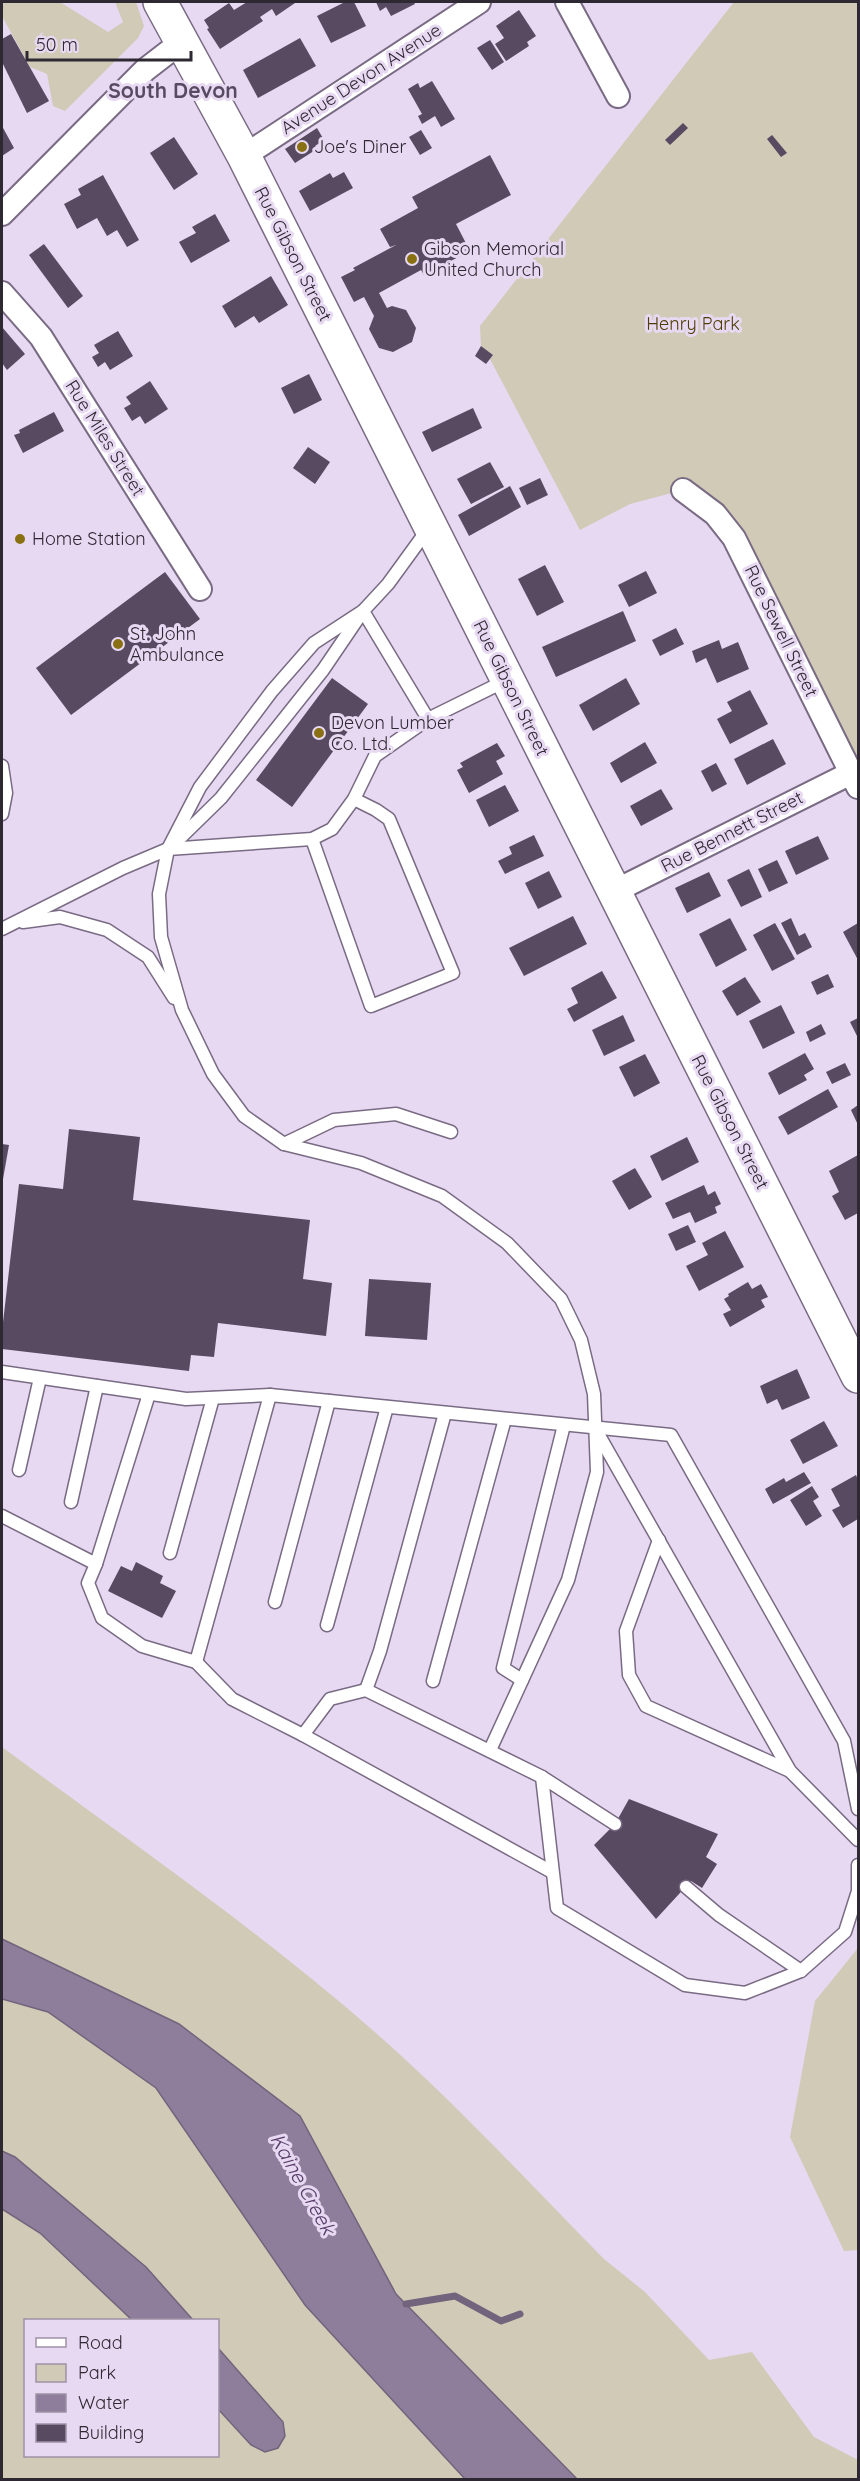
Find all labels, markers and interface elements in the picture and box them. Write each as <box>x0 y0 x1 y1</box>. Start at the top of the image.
street label: Avenue Devon Avenue <box>276 18 445 139</box>
scale bar <box>27 24 190 62</box>
text: 50 m <box>36 33 78 56</box>
district label: South Devon <box>108 77 238 103</box>
place label: Joe's Diner <box>314 135 407 158</box>
marker: Joe's Diner <box>295 140 309 154</box>
street label: Rue Gibson Street <box>250 182 337 325</box>
place label: Gibson Memorial United Church <box>424 237 564 281</box>
marker: Gibson Memorial United Church <box>405 252 419 266</box>
park label: Henry Park <box>646 312 740 335</box>
street label: Rue Miles Street <box>61 375 150 500</box>
place label: Home Station <box>32 527 146 550</box>
marker: Home Station <box>13 532 27 546</box>
street label: Rue Sewell Street <box>740 561 823 700</box>
street label: Rue Gibson Street <box>469 616 554 759</box>
place label: St. John Ambulance <box>130 622 224 666</box>
marker: St. John Ambulance <box>111 637 125 651</box>
place label: Devon Lumber Co. Ltd. <box>331 711 454 755</box>
marker: Devon Lumber Co. Ltd. <box>312 726 326 740</box>
street label: Rue Bennett Street <box>657 786 807 877</box>
street label: Rue Gibson Street <box>687 1050 774 1193</box>
water label: Kaine Creek <box>265 2129 343 2241</box>
legend <box>24 2319 219 2457</box>
text: Road <box>78 2331 123 2354</box>
text: Park <box>78 2361 116 2384</box>
text: Water <box>78 2391 129 2414</box>
text: Building <box>78 2421 144 2444</box>

